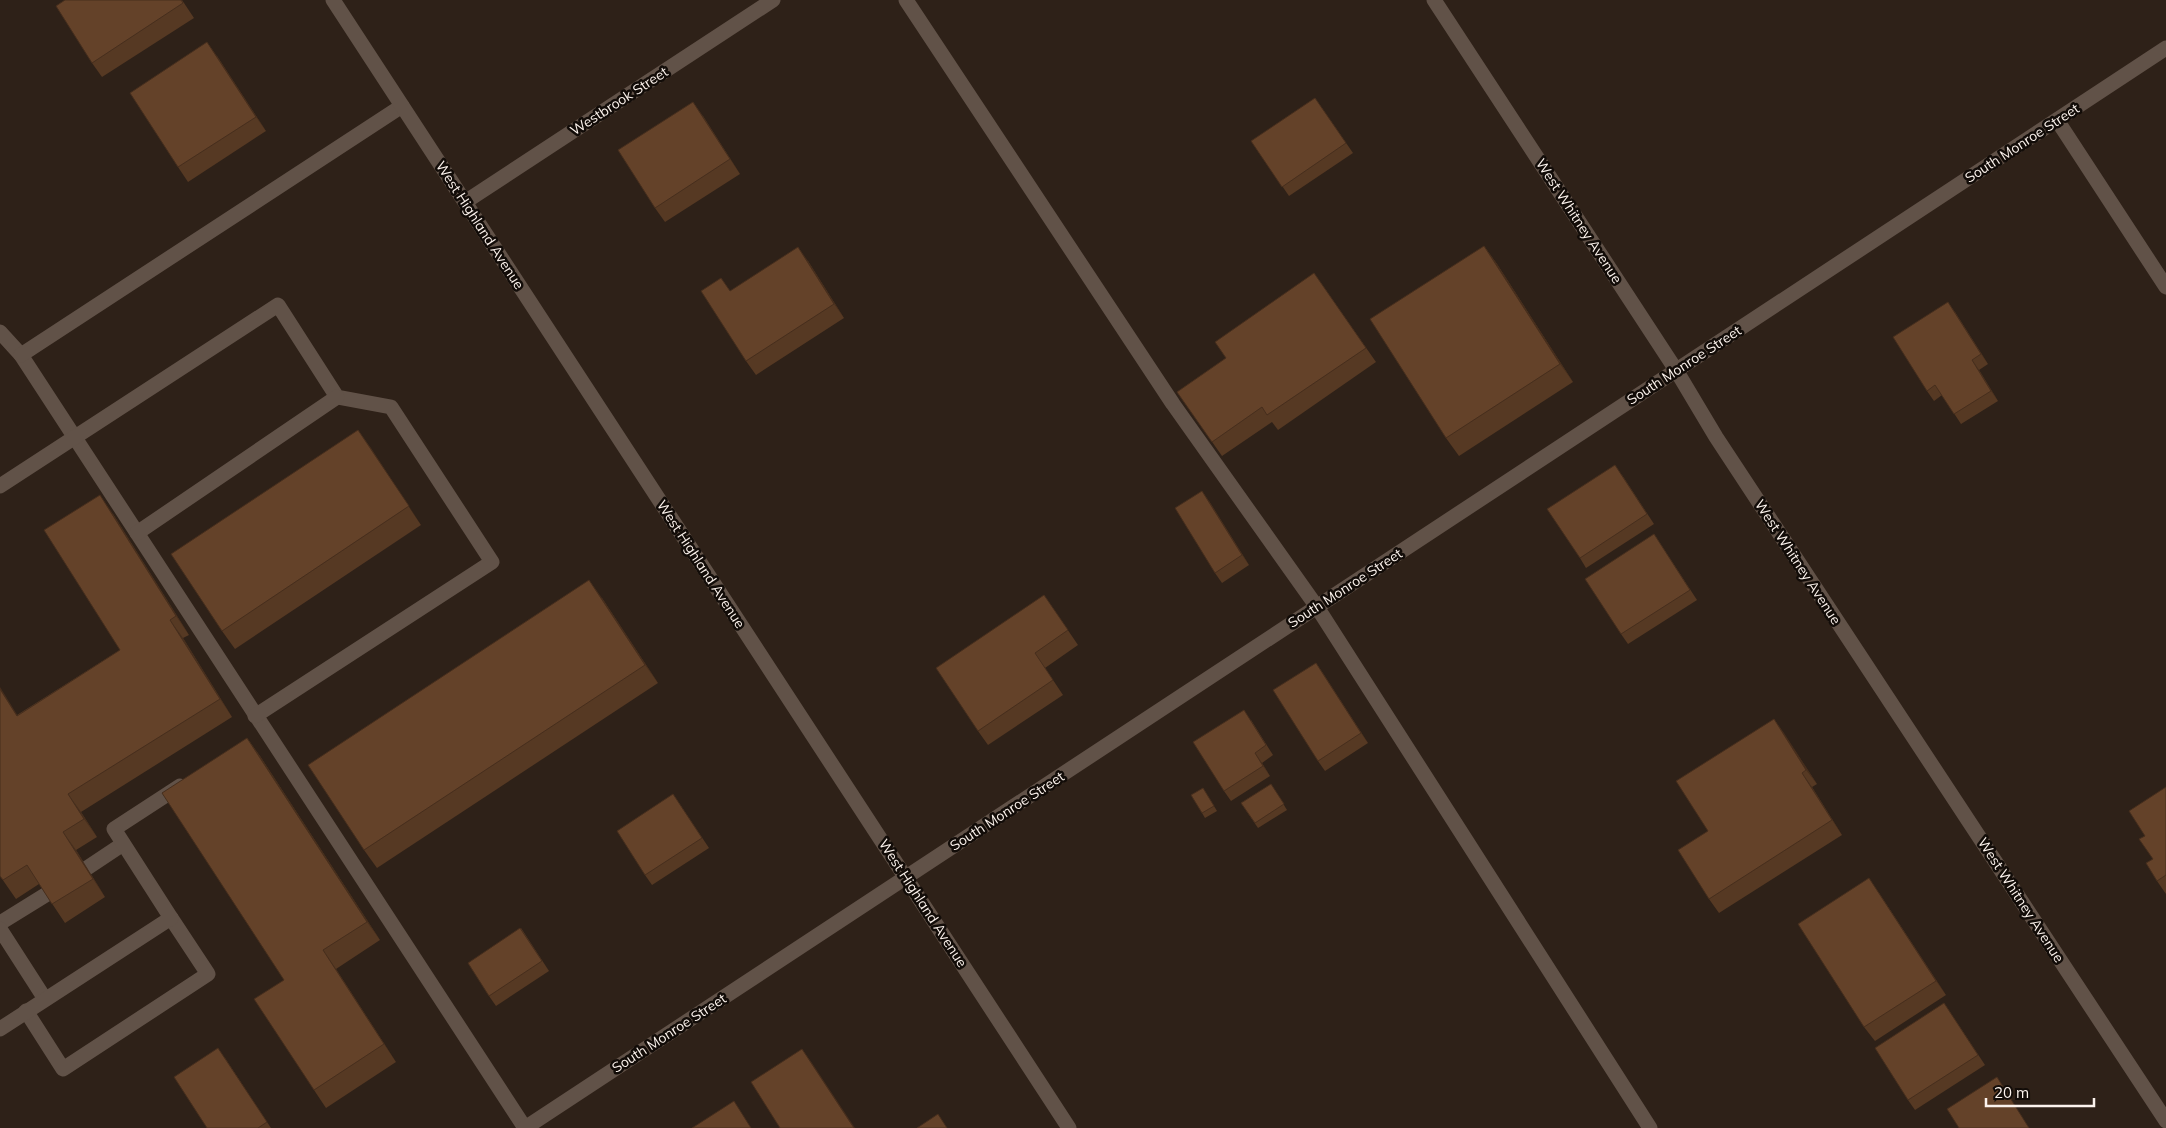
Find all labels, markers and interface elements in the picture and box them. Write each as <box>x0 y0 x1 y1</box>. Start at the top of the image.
street label: Westbrook Street <box>567 63 671 139</box>
street label: South Monroe Street <box>1961 99 2083 187</box>
street label: West Whitney Avenue <box>1532 155 1626 287</box>
street label: West Highland Avenue <box>432 158 528 292</box>
street label: South Monroe Street <box>1623 321 1745 409</box>
street label: West Whitney Avenue <box>1751 496 1845 628</box>
street label: West Highland Avenue <box>653 497 749 631</box>
street label: South Monroe Street <box>1284 544 1406 632</box>
street label: South Monroe Street <box>946 767 1068 855</box>
street label: West Whitney Avenue <box>1974 834 2068 966</box>
street label: West Highland Avenue <box>875 836 971 970</box>
street label: South Monroe Street <box>608 989 730 1077</box>
scale bar <box>1986 1076 2094 1108</box>
text: 20 m <box>1994 1083 2029 1102</box>

